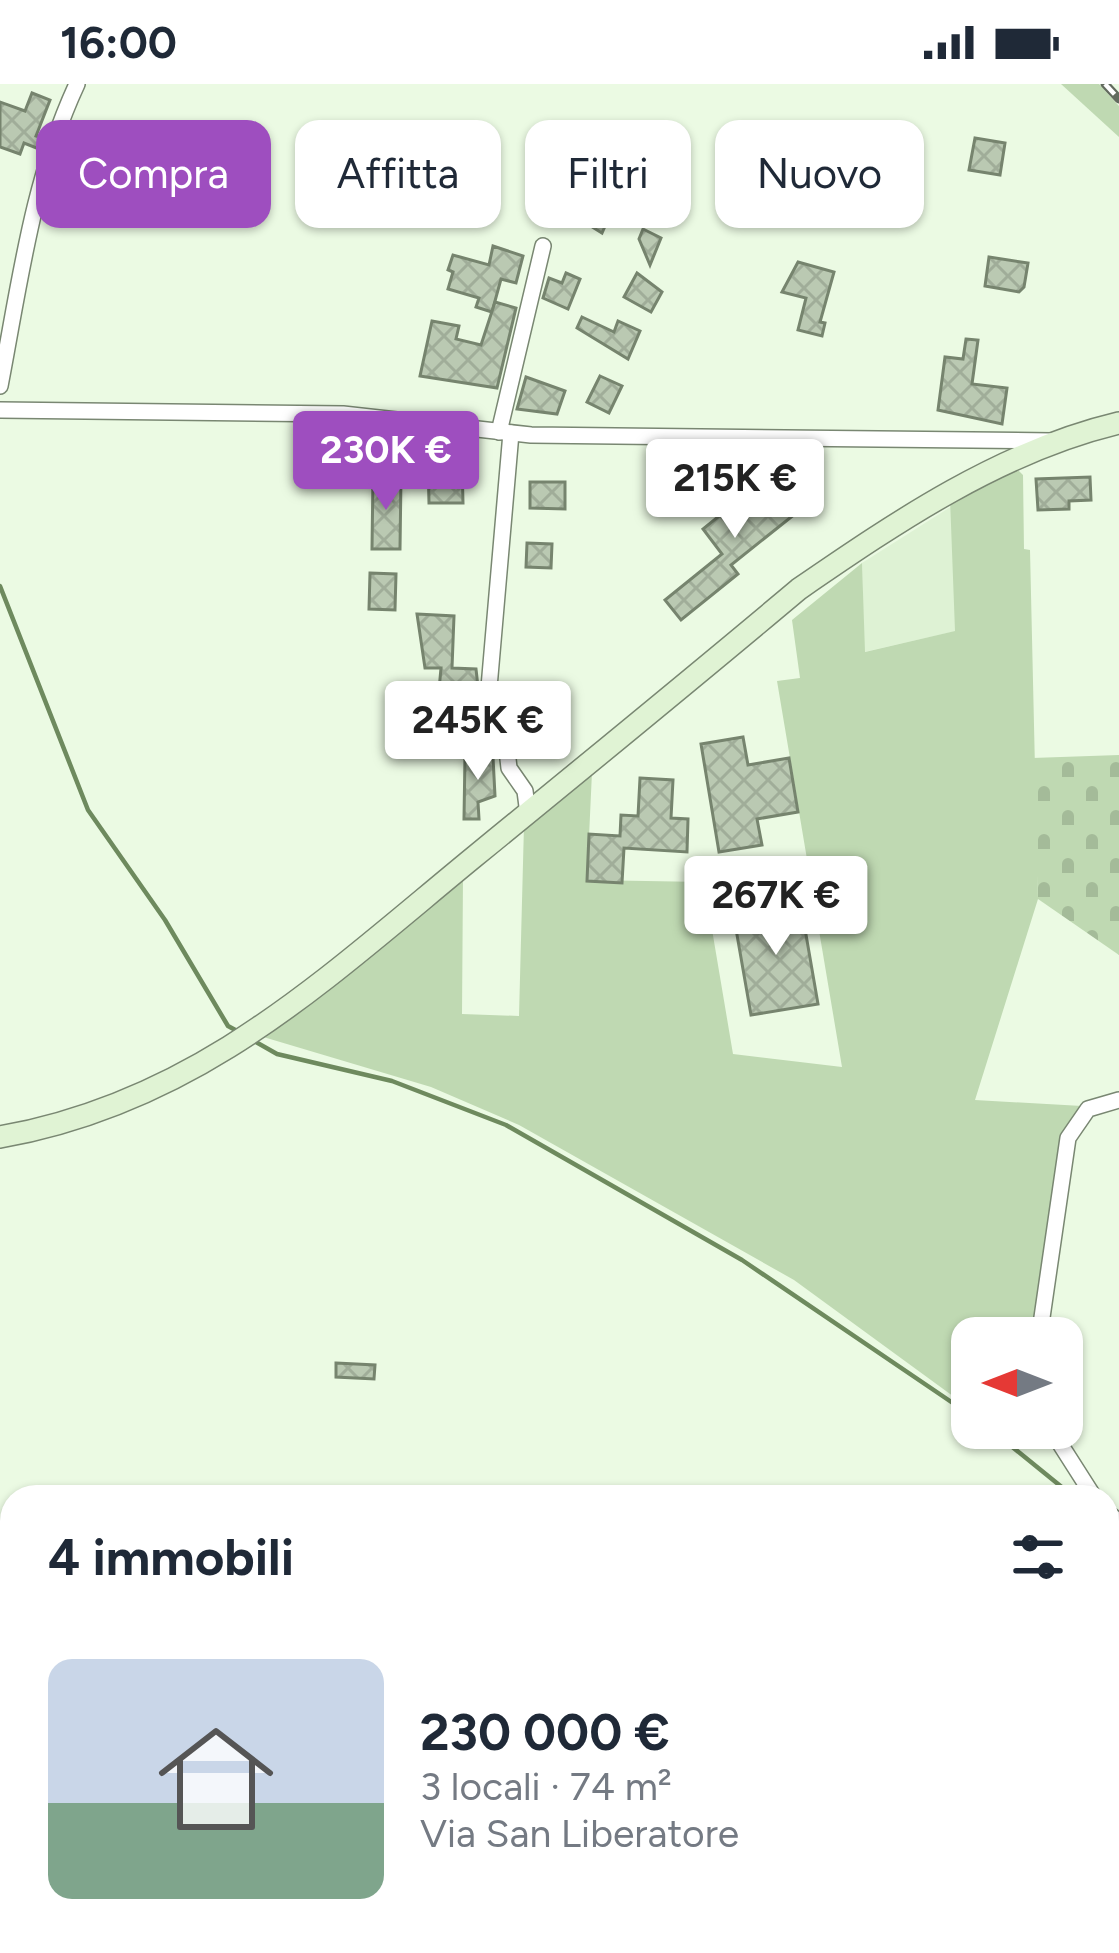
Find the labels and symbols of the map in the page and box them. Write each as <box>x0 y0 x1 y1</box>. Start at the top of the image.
pin: 230K € <box>288 411 484 513</box>
pin: 215K € <box>637 439 833 541</box>
pin: 245K € <box>380 681 576 783</box>
pin: 267K € <box>678 856 874 958</box>
north arrow <box>951 1317 1083 1449</box>

